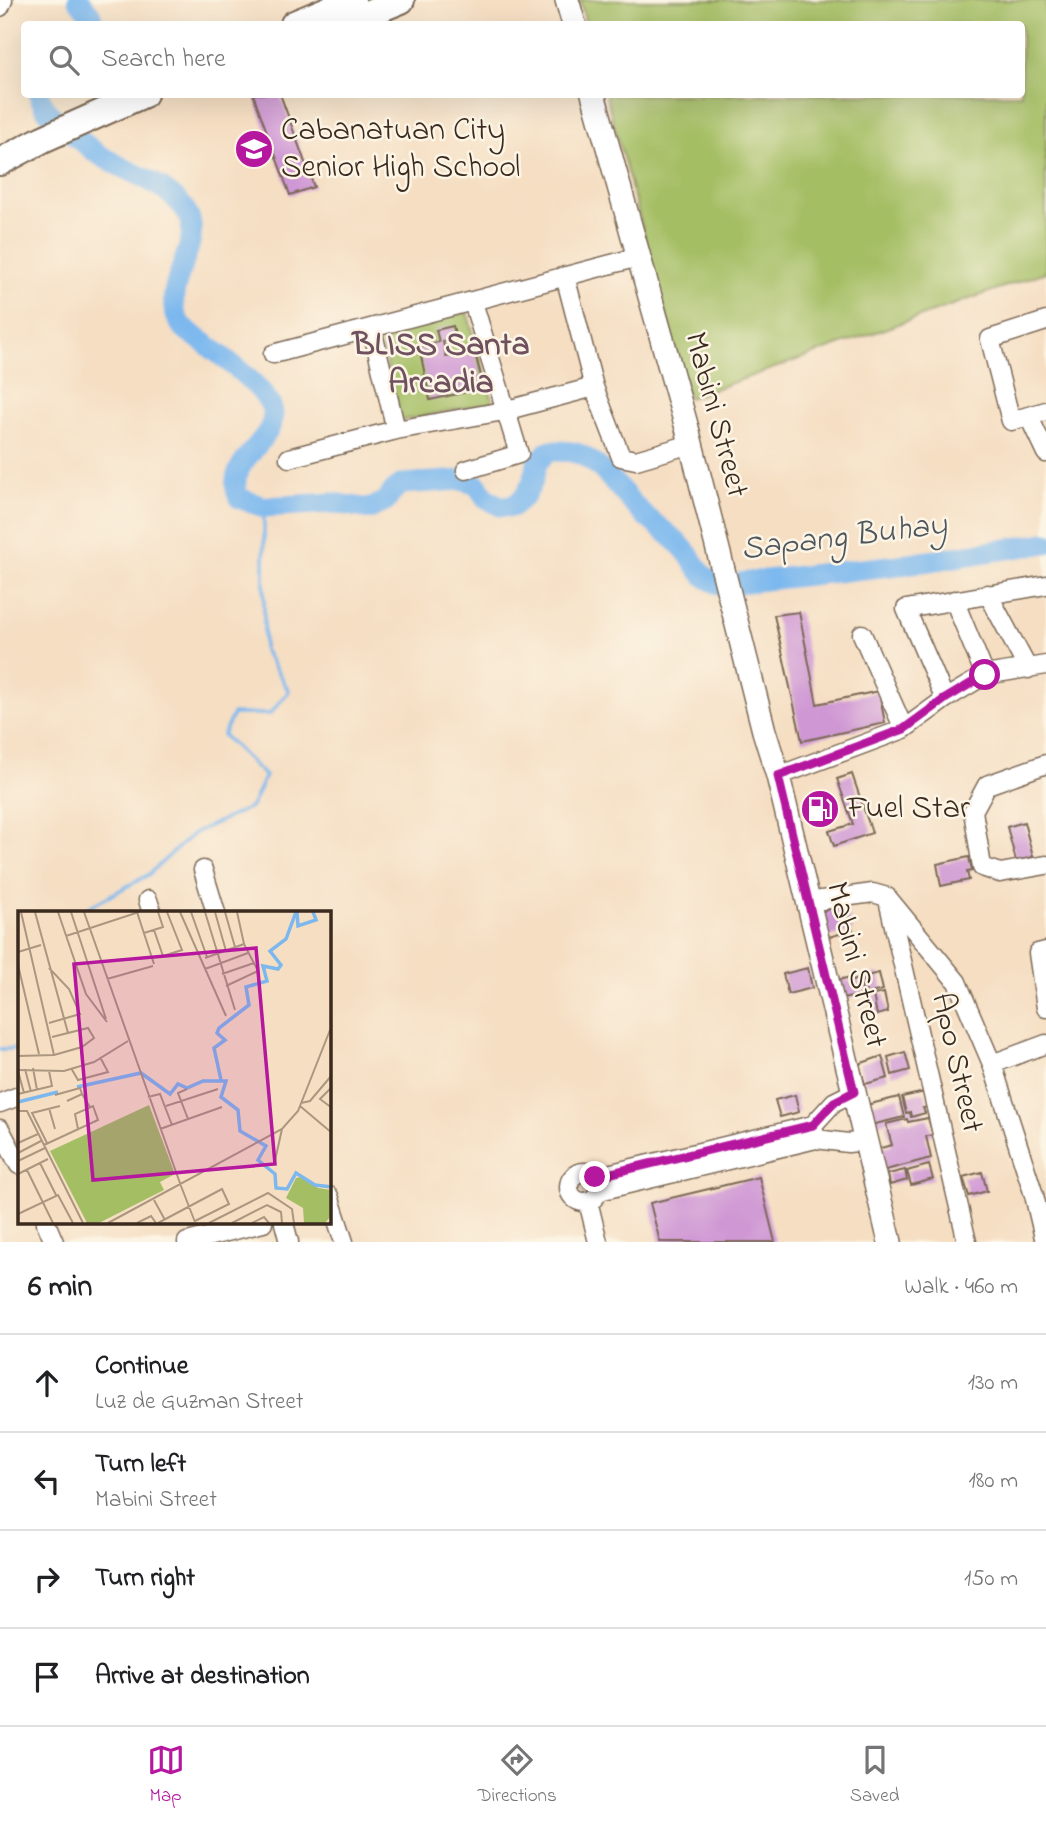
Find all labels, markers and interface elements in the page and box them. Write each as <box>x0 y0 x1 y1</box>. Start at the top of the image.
search box <box>21 21 1025 98</box>
icon: search <box>45 41 83 79</box>
text: Search here <box>101 41 226 79</box>
place label: Cabanatuan City Senior High School <box>281 108 520 192</box>
school or university icon: Cabanatuan City Senior High School <box>233 128 275 170</box>
district label: BLISS Santa Arcadia <box>351 322 530 408</box>
street label: Mabini Street <box>670 327 760 503</box>
water label: Sapang Buhay <box>738 501 950 575</box>
route start <box>969 659 1000 690</box>
place label: Fuel Star <box>846 786 970 833</box>
fuel station icon: Fuel Star <box>799 788 841 830</box>
street label: Mabini Street <box>812 877 898 1053</box>
inset map <box>18 911 331 1224</box>
street label: Apo Street <box>917 988 995 1138</box>
route end <box>579 1161 610 1192</box>
text: 6 min <box>28 1266 92 1310</box>
text: Walk · 460 m <box>904 1271 1018 1304</box>
text: Continue <box>95 1348 188 1386</box>
icon: ahead <box>28 1364 66 1402</box>
text: 130 m <box>968 1367 1018 1400</box>
text: Luz de Guzman Street <box>95 1386 303 1419</box>
text: Turn left <box>95 1446 186 1484</box>
icon: left <box>28 1462 66 1500</box>
text: 180 m <box>969 1465 1018 1498</box>
text: Mabini Street <box>95 1484 217 1517</box>
icon: right <box>28 1560 66 1598</box>
text: Turn right <box>95 1560 195 1598</box>
text: 150 m <box>964 1563 1018 1596</box>
icon: arrive <box>28 1658 66 1696</box>
text: Arrive at destination <box>95 1658 310 1696</box>
tab: Map <box>147 1741 185 1810</box>
tab: Directions <box>478 1741 557 1810</box>
tab: Saved <box>850 1741 899 1810</box>

